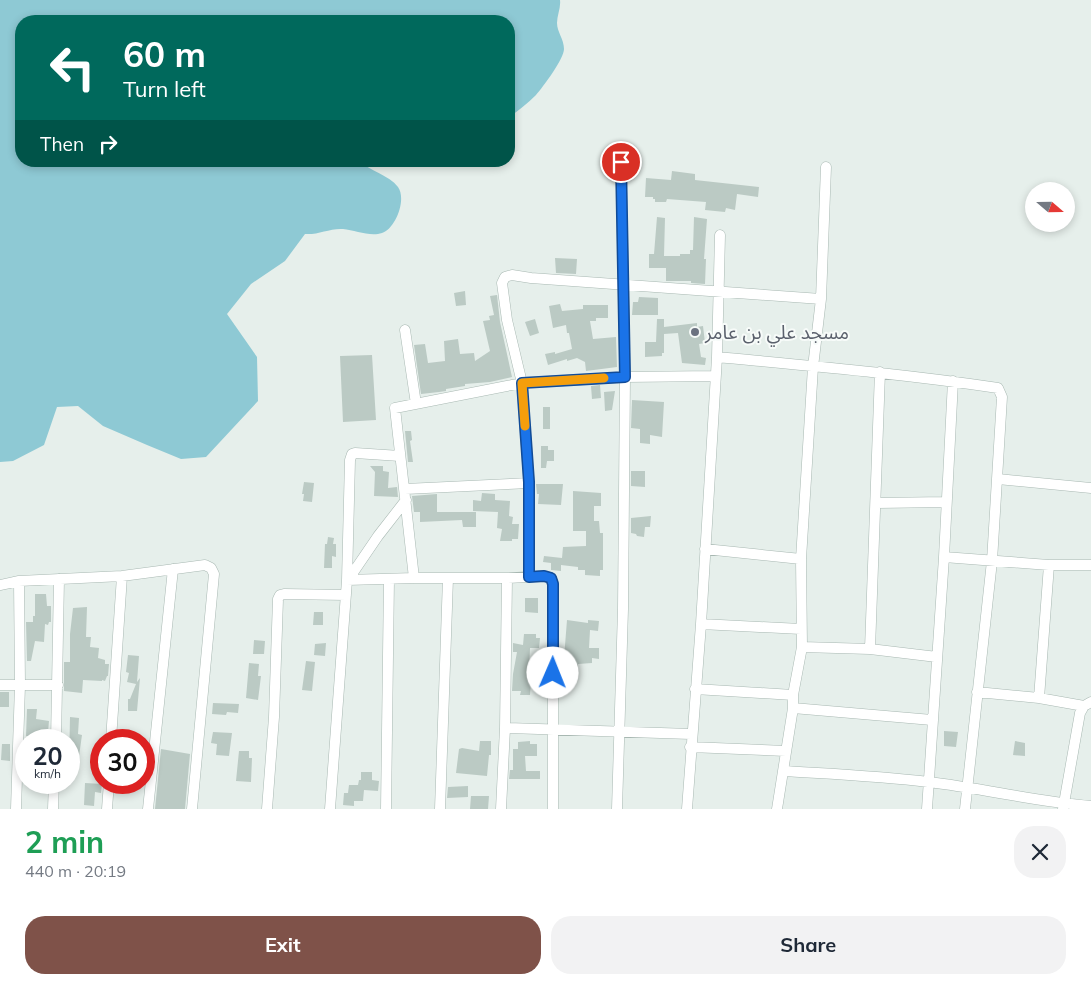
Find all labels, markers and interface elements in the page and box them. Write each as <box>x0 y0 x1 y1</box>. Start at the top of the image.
text: 60 m <box>123 32 206 76</box>
icon: left <box>40 35 105 100</box>
text: Turn left <box>123 75 206 103</box>
icon: right <box>94 130 122 158</box>
text: Then <box>40 132 84 156</box>
pin <box>600 141 642 183</box>
icon: arrive <box>607 148 635 176</box>
north arrow <box>1025 182 1075 232</box>
map controls <box>1025 182 1075 232</box>
place label: مسجد علي بن عامر <box>704 320 849 347</box>
marker: مسجد علي بن عامر <box>689 326 701 338</box>
position arrow <box>526 646 578 698</box>
speed limit sign: 30 <box>90 729 155 794</box>
text: 20 <box>32 740 63 771</box>
text: km/h <box>34 766 61 781</box>
text: 2 min <box>25 823 104 861</box>
button: close <box>1014 826 1066 878</box>
text: 440 m · 20:19 <box>25 861 126 881</box>
button: Exit <box>25 916 541 974</box>
button: Share <box>551 916 1066 974</box>

